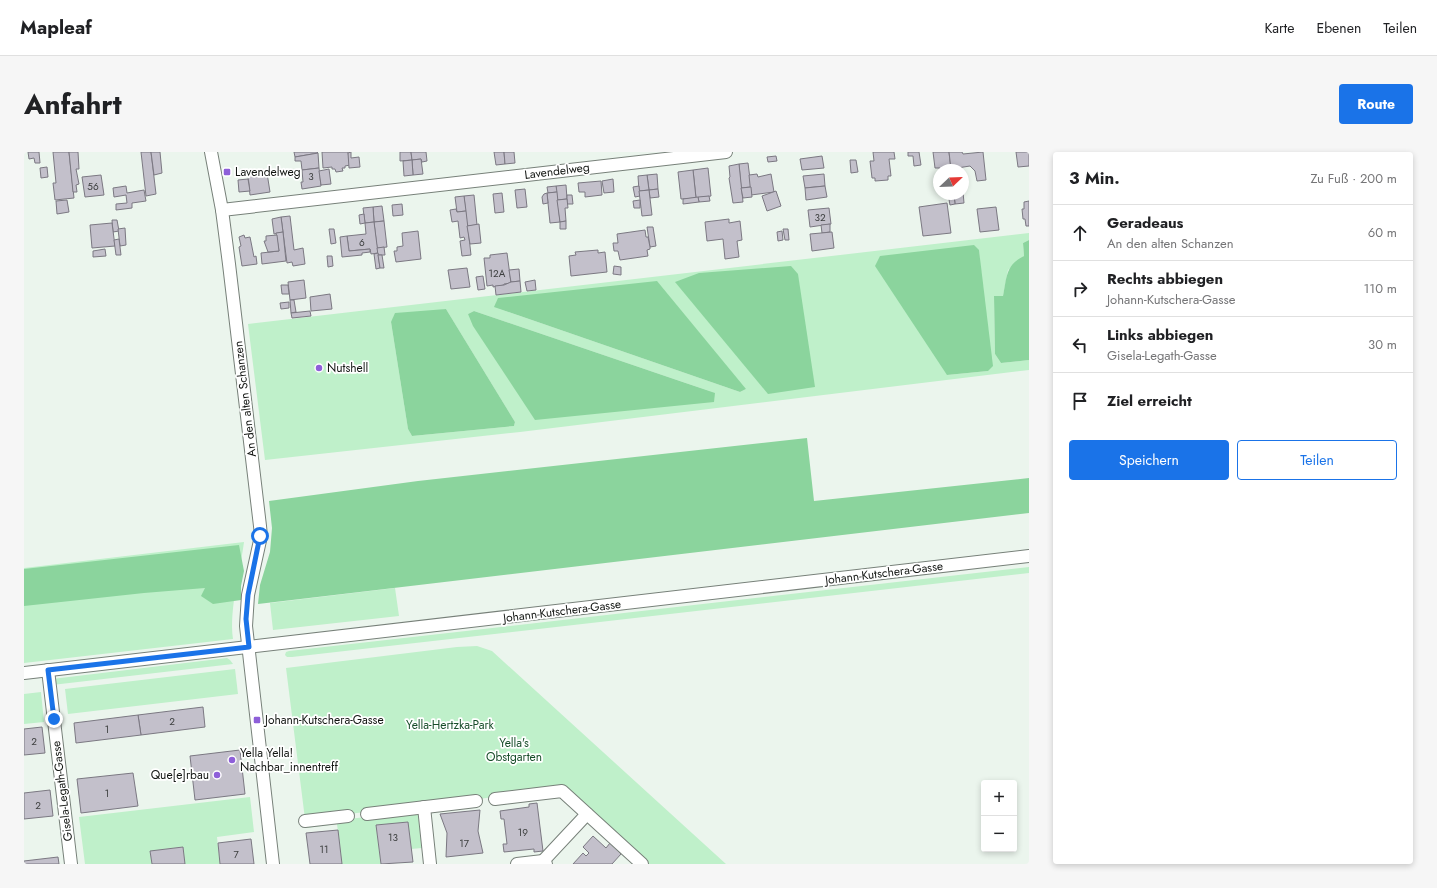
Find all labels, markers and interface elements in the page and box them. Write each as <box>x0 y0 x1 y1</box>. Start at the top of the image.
text: Mapleaf <box>20 14 92 41</box>
text: Karte <box>1264 18 1294 38</box>
text: Ebenen <box>1316 18 1361 38</box>
text: Teilen <box>1383 18 1417 38</box>
text: Anfahrt <box>24 84 122 125</box>
button: Route <box>1339 84 1413 124</box>
street label: Lavendelweg <box>523 158 591 184</box>
place label: Lavendelweg <box>235 163 300 181</box>
north arrow <box>933 164 969 200</box>
text: 3 Min. <box>1069 166 1120 190</box>
marker: Lavendelweg <box>222 167 232 177</box>
house number: 3 <box>308 169 314 184</box>
text: Zu Fuß · 200 m <box>1310 169 1397 188</box>
house number: 56 <box>87 179 99 194</box>
house number: 32 <box>814 210 826 225</box>
text: Geradeaus <box>1107 212 1183 234</box>
icon: ahead <box>1069 222 1091 244</box>
text: 60 m <box>1368 223 1397 242</box>
text: An den alten Schanzen <box>1107 234 1233 253</box>
house number: 6 <box>359 235 365 250</box>
house number: 12A <box>489 266 506 281</box>
text: Rechts abbiegen <box>1107 268 1223 290</box>
icon: right <box>1069 278 1091 300</box>
text: 110 m <box>1363 279 1397 298</box>
text: Johann-Kutschera-Gasse <box>1107 290 1236 309</box>
text: Links abbiegen <box>1107 324 1213 346</box>
icon: left <box>1069 334 1091 356</box>
text: 30 m <box>1368 335 1397 354</box>
street label: An den alten Schanzen <box>229 340 261 458</box>
text: Gisela-Legath-Gasse <box>1107 346 1217 365</box>
place label: Nutshell <box>327 359 368 377</box>
marker: Nutshell <box>314 363 324 373</box>
icon: arrive <box>1069 390 1091 412</box>
text: Ziel erreicht <box>1107 390 1192 412</box>
button: Speichern <box>1069 440 1229 480</box>
button: Teilen <box>1237 440 1397 480</box>
route start <box>251 527 269 545</box>
street label: Johann-Kutschera-Gasse <box>822 557 944 589</box>
street label: Johann-Kutschera-Gasse <box>500 595 622 627</box>
route end <box>45 710 63 728</box>
place label: Johann-Kutschera-Gasse <box>263 711 384 729</box>
house number: 2 <box>169 714 175 729</box>
marker: Johann-Kutschera-Gasse <box>252 715 262 725</box>
park label: Yella-Hertzka-Park <box>406 716 495 734</box>
house number: 1 <box>105 722 109 737</box>
house number: 2 <box>31 734 37 749</box>
park label: Yella's Obstgarten <box>486 734 542 766</box>
street label: Gisela-Legath-Gasse <box>47 740 77 842</box>
place label: Yella Yella! Nachbar_innentreff <box>240 744 338 776</box>
marker: Yella Yella! Nachbar_innentreff <box>227 755 237 765</box>
place label: Que[e]rbau <box>151 766 209 784</box>
marker: Que[e]rbau <box>212 770 222 780</box>
map controls <box>981 780 1017 852</box>
button: + <box>981 780 1017 816</box>
house number: 1 <box>105 786 109 801</box>
house number: 2 <box>35 798 41 813</box>
button: − <box>981 816 1017 852</box>
house number: 19 <box>518 825 528 840</box>
house number: 13 <box>388 830 399 845</box>
house number: 17 <box>459 836 470 851</box>
house number: 11 <box>320 842 329 857</box>
house number: 7 <box>233 847 239 862</box>

